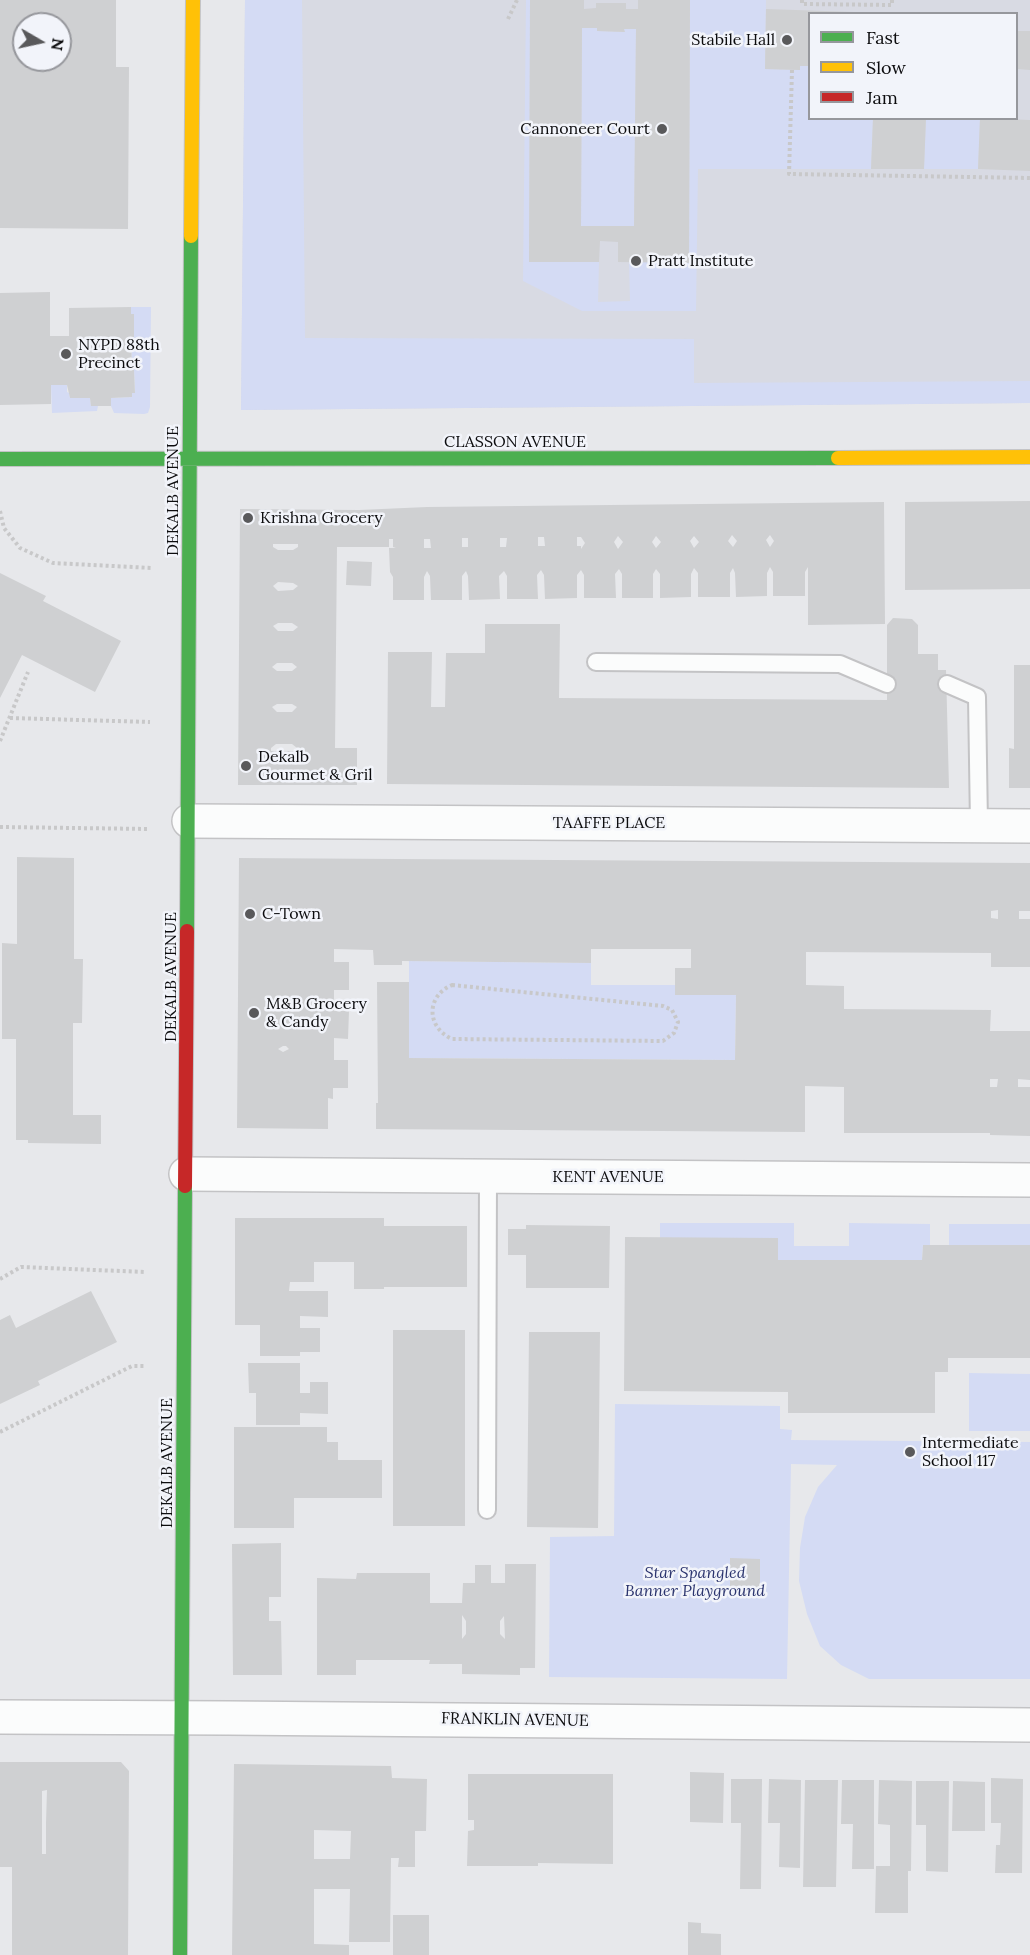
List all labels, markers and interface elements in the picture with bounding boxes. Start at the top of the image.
north arrow [12,12,72,72]
legend [808,12,1018,120]
text: Fast [866,26,900,49]
place label: Stabile Hall [691,30,775,50]
marker: Stabile Hall [780,33,794,47]
text: N [47,37,69,52]
text: Slow [866,56,906,79]
text: Jam [866,86,898,109]
place label: Cannoneer Court [520,119,650,139]
marker: Cannoneer Court [655,122,669,136]
place label: Pratt Institute [648,251,753,271]
marker: Pratt Institute [629,254,643,268]
place label: NYPD 88th Precinct [78,335,160,373]
marker: NYPD 88th Precinct [59,347,73,361]
street label: DEKALB AVENUE [163,426,183,556]
street label: CLASSON AVENUE [444,432,586,452]
place label: Krishna Grocery [260,508,383,528]
marker: Krishna Grocery [241,511,255,525]
place label: Dekalb Gourmet & Gril [258,747,373,785]
marker: Dekalb Gourmet & Gril [239,759,253,773]
street label: TAAFFE PLACE [553,813,665,833]
place label: C-Town [262,904,321,924]
marker: C-Town [243,907,257,921]
street label: DEKALB AVENUE [161,912,181,1042]
place label: M&B Grocery & Candy [266,994,367,1032]
marker: M&B Grocery & Candy [247,1006,261,1020]
street label: KENT AVENUE [552,1167,664,1187]
street label: DEKALB AVENUE [157,1398,177,1528]
place label: Intermediate School 117 [922,1433,1019,1471]
marker: Intermediate School 117 [903,1445,917,1459]
park label: Star Spangled Banner Playground [625,1563,765,1601]
street label: FRANKLIN AVENUE [441,1709,589,1731]

